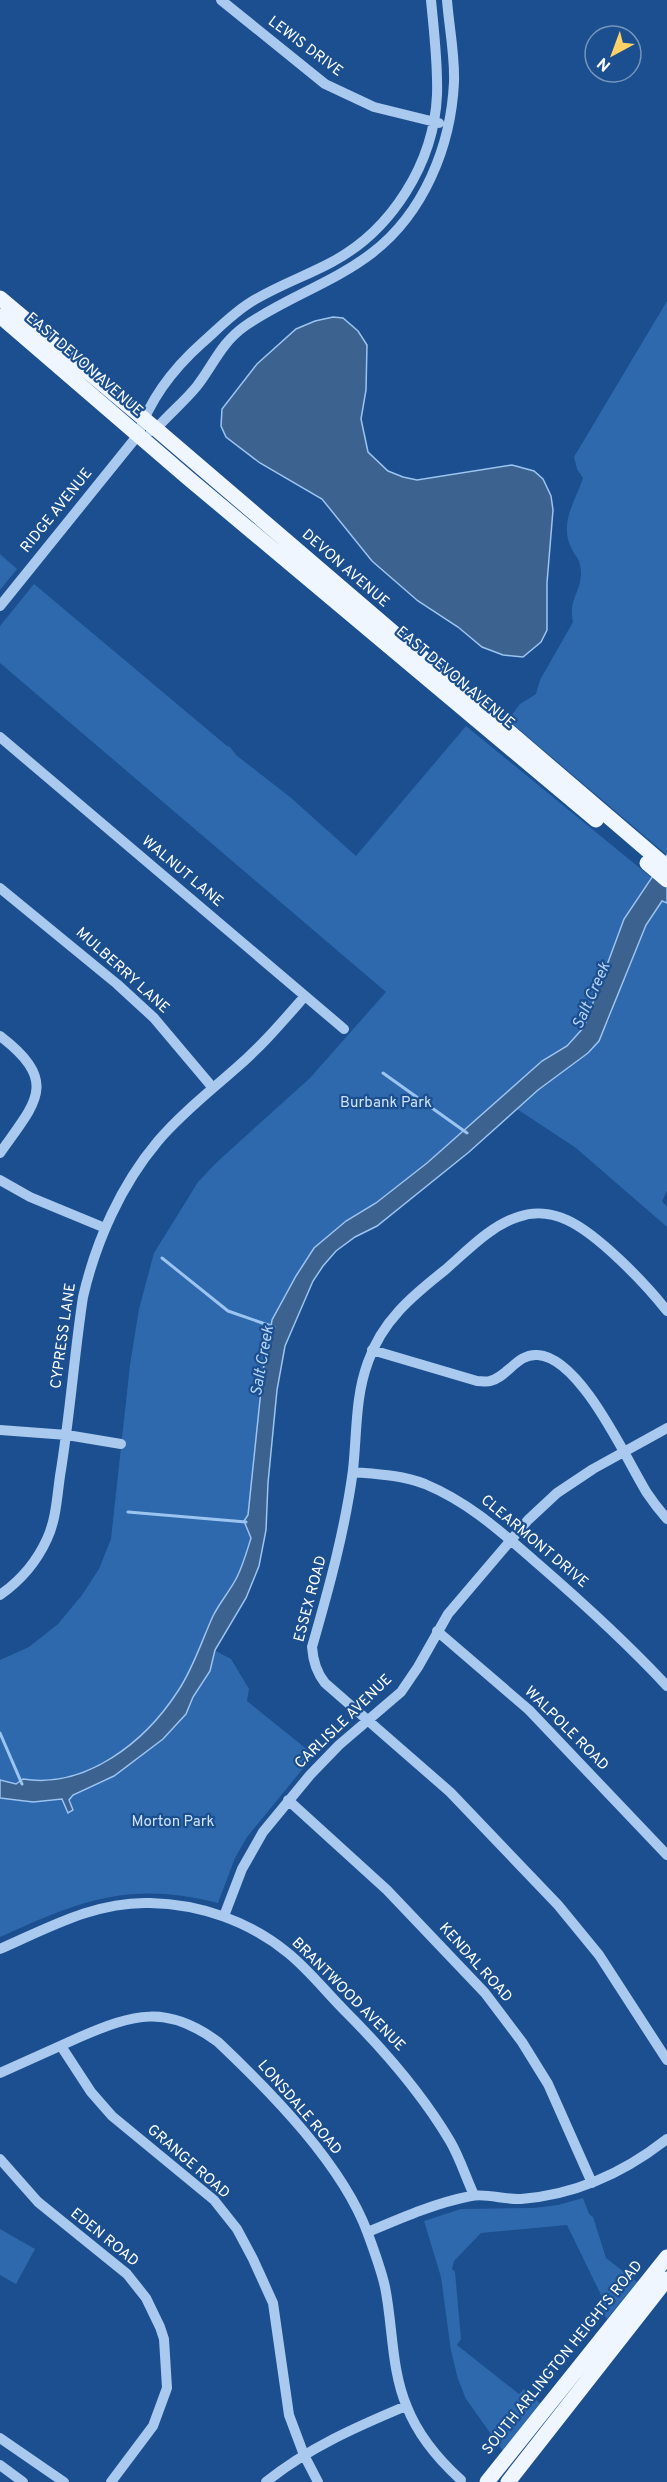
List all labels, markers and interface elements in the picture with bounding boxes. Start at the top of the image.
street label: LEWIS DRIVE [264,13,346,81]
north arrow [583,24,643,84]
text: N [594,52,615,75]
street label: EAST DEVON AVENUE [21,309,147,421]
street label: RIDGE AVENUE [17,465,97,557]
street label: DEVON AVENUE [297,526,393,612]
street label: EAST DEVON AVENUE [392,623,518,733]
street label: WALNUT LANE [137,832,227,912]
street label: MULBERRY LANE [71,924,173,1018]
water label: Salt Creek [568,959,616,1033]
park label: Burbank Park [340,1094,432,1113]
street label: CYPRESS LANE [47,1282,81,1390]
water label: Salt Creek [247,1323,279,1398]
street label: CLEARMONT DRIVE [476,1491,592,1593]
street label: ESSEX ROAD [290,1554,332,1644]
street label: CARLISLE AVENUE [291,1671,397,1773]
street label: WALPOLE ROAD [520,1683,612,1775]
park label: Morton Park [131,1813,215,1832]
street label: KENDAL ROAD [434,1919,516,2007]
street label: BRANTWOOD AVENUE [287,1934,409,2056]
street label: LONSDALE ROAD [253,2057,345,2159]
street label: GRANGE ROAD [143,2121,233,2203]
street label: EDEN ROAD [66,2205,142,2271]
street label: SOUTH ARLINGTON HEIGHTS ROAD [479,2257,647,2459]

